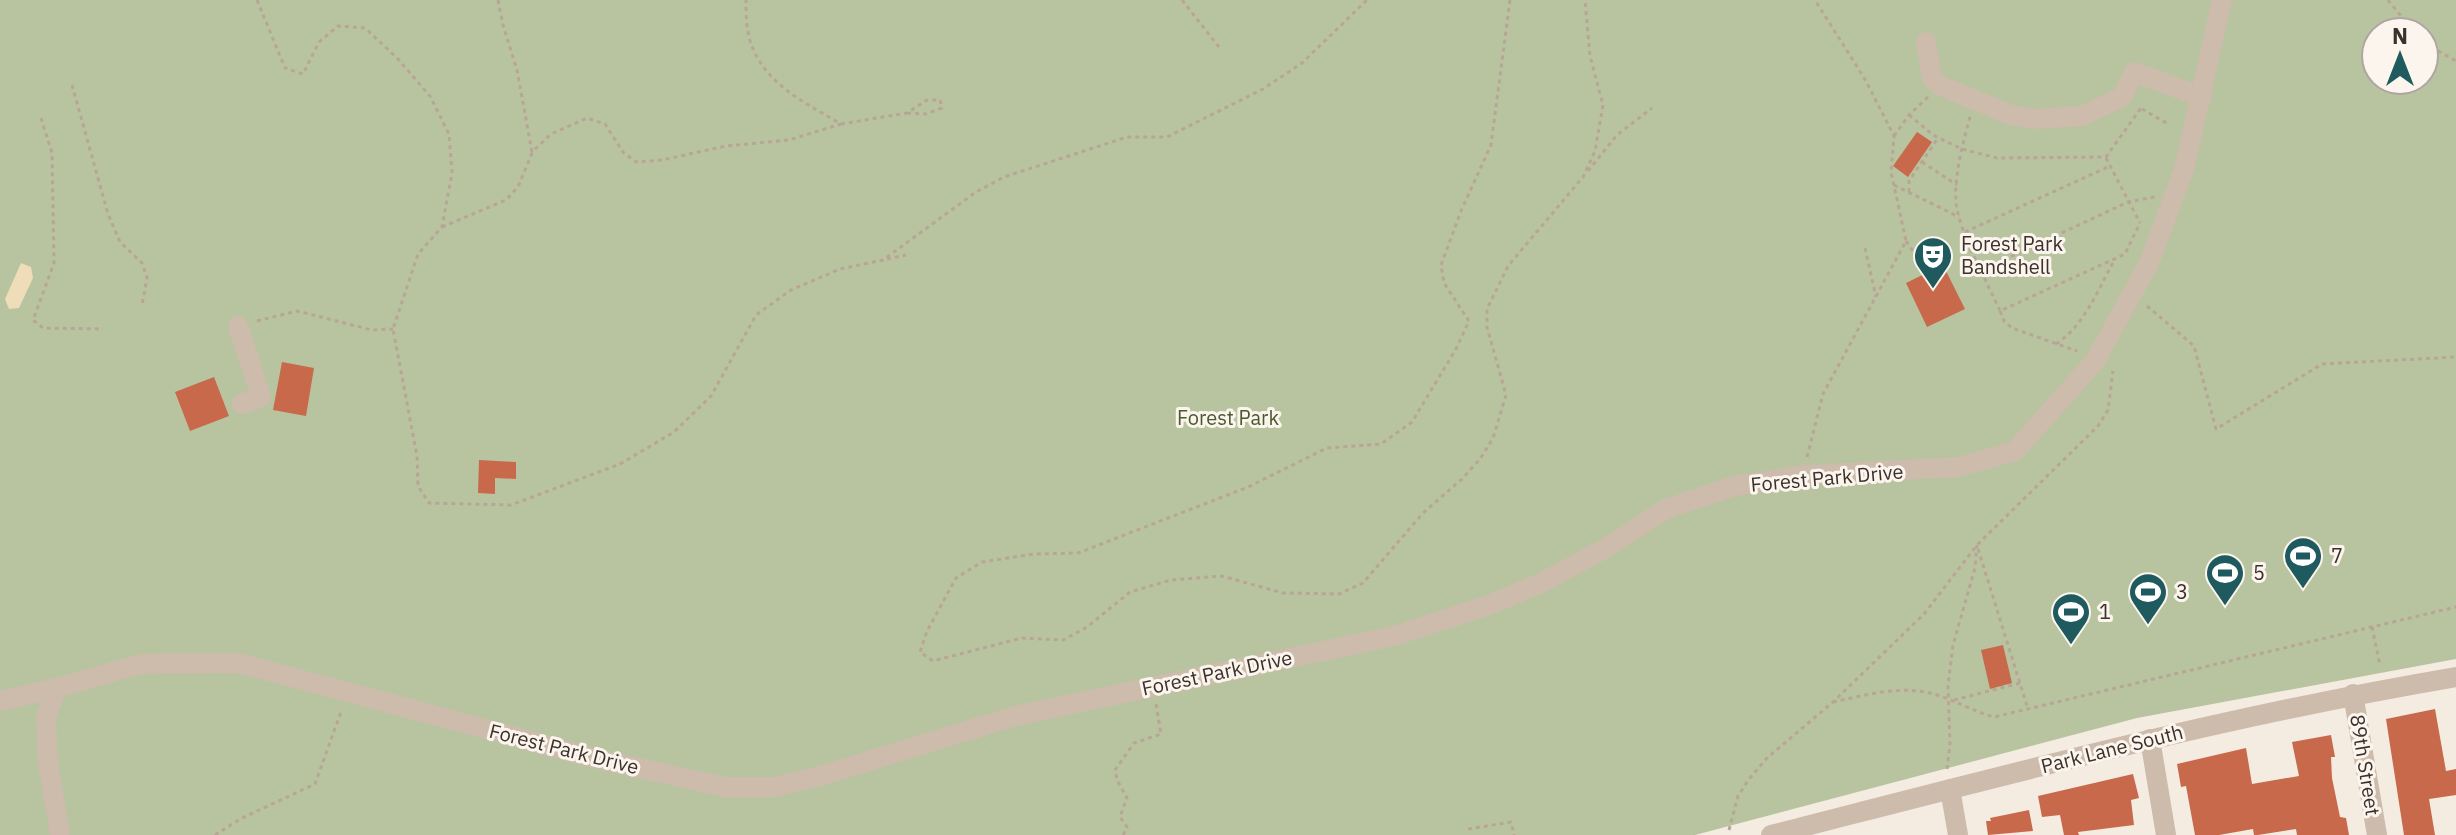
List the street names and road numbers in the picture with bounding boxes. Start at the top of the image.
street label: Forest Park Drive [1750,457,1904,498]
street label: Forest Park Drive [1139,643,1295,702]
street label: 89th Street [2344,712,2387,817]
street label: Forest Park Drive [487,717,642,780]
street label: Park Lane South [2038,718,2186,779]

